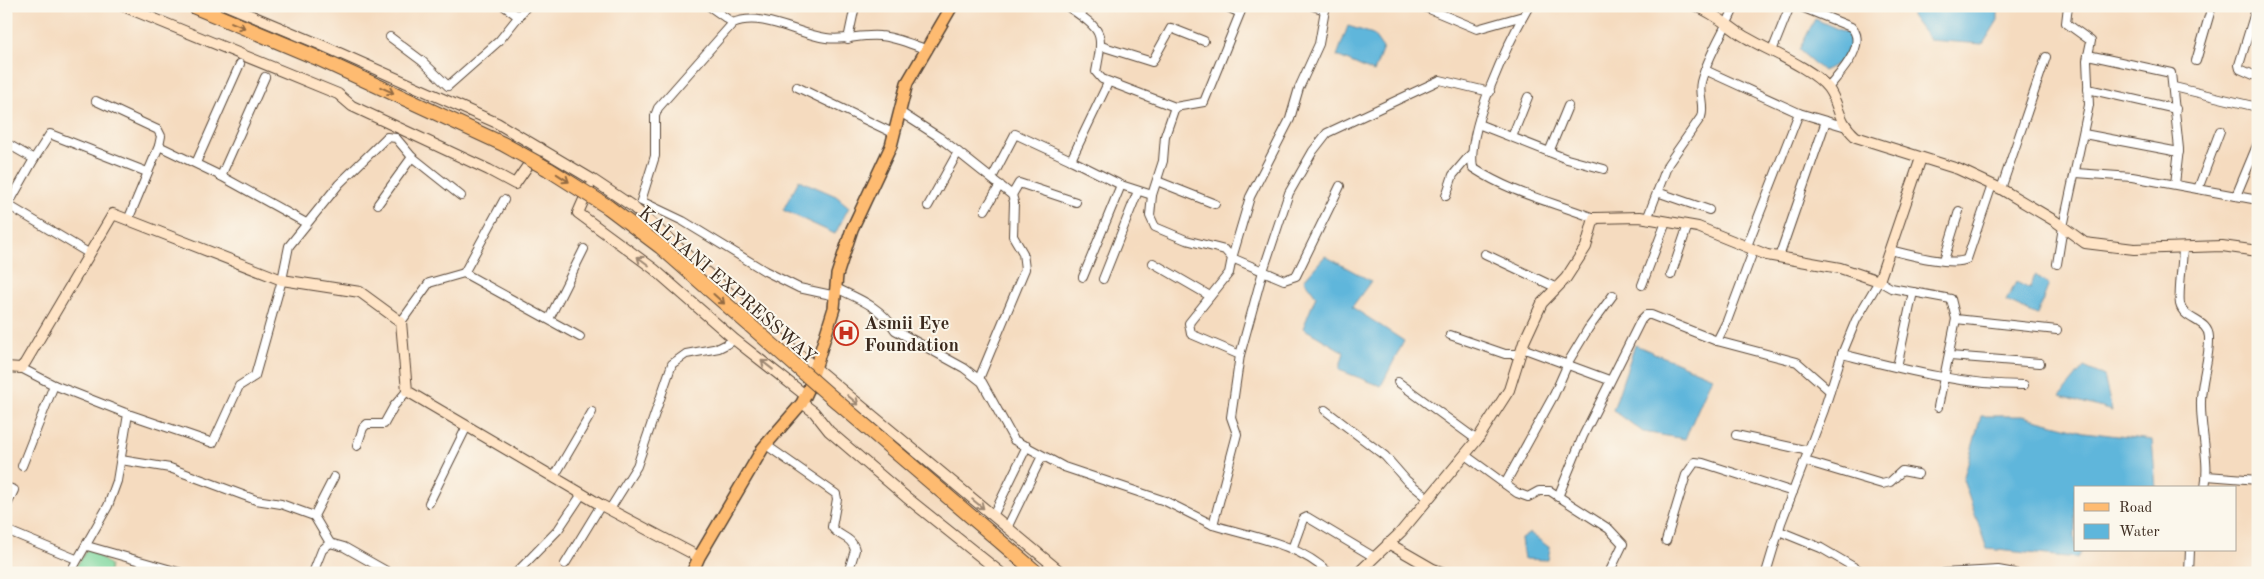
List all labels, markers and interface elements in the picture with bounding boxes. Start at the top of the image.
one-way arrow [230,21,245,30]
one-way arrow [379,86,394,96]
one-way arrow [556,174,570,184]
street label: KALYANI EXPRESSWAY [634,204,819,368]
one-way arrow [637,255,650,266]
one-way arrow [713,293,726,305]
place label: Asmii Eye Foundation [864,315,959,356]
hospital icon: Asmii Eye Foundation [833,320,859,346]
one-way arrow [761,360,774,371]
one-way arrow [847,394,860,406]
legend [2074,486,2236,552]
one-way arrow [972,498,985,509]
text: Road [2119,501,2153,516]
text: Water [2119,525,2160,540]

